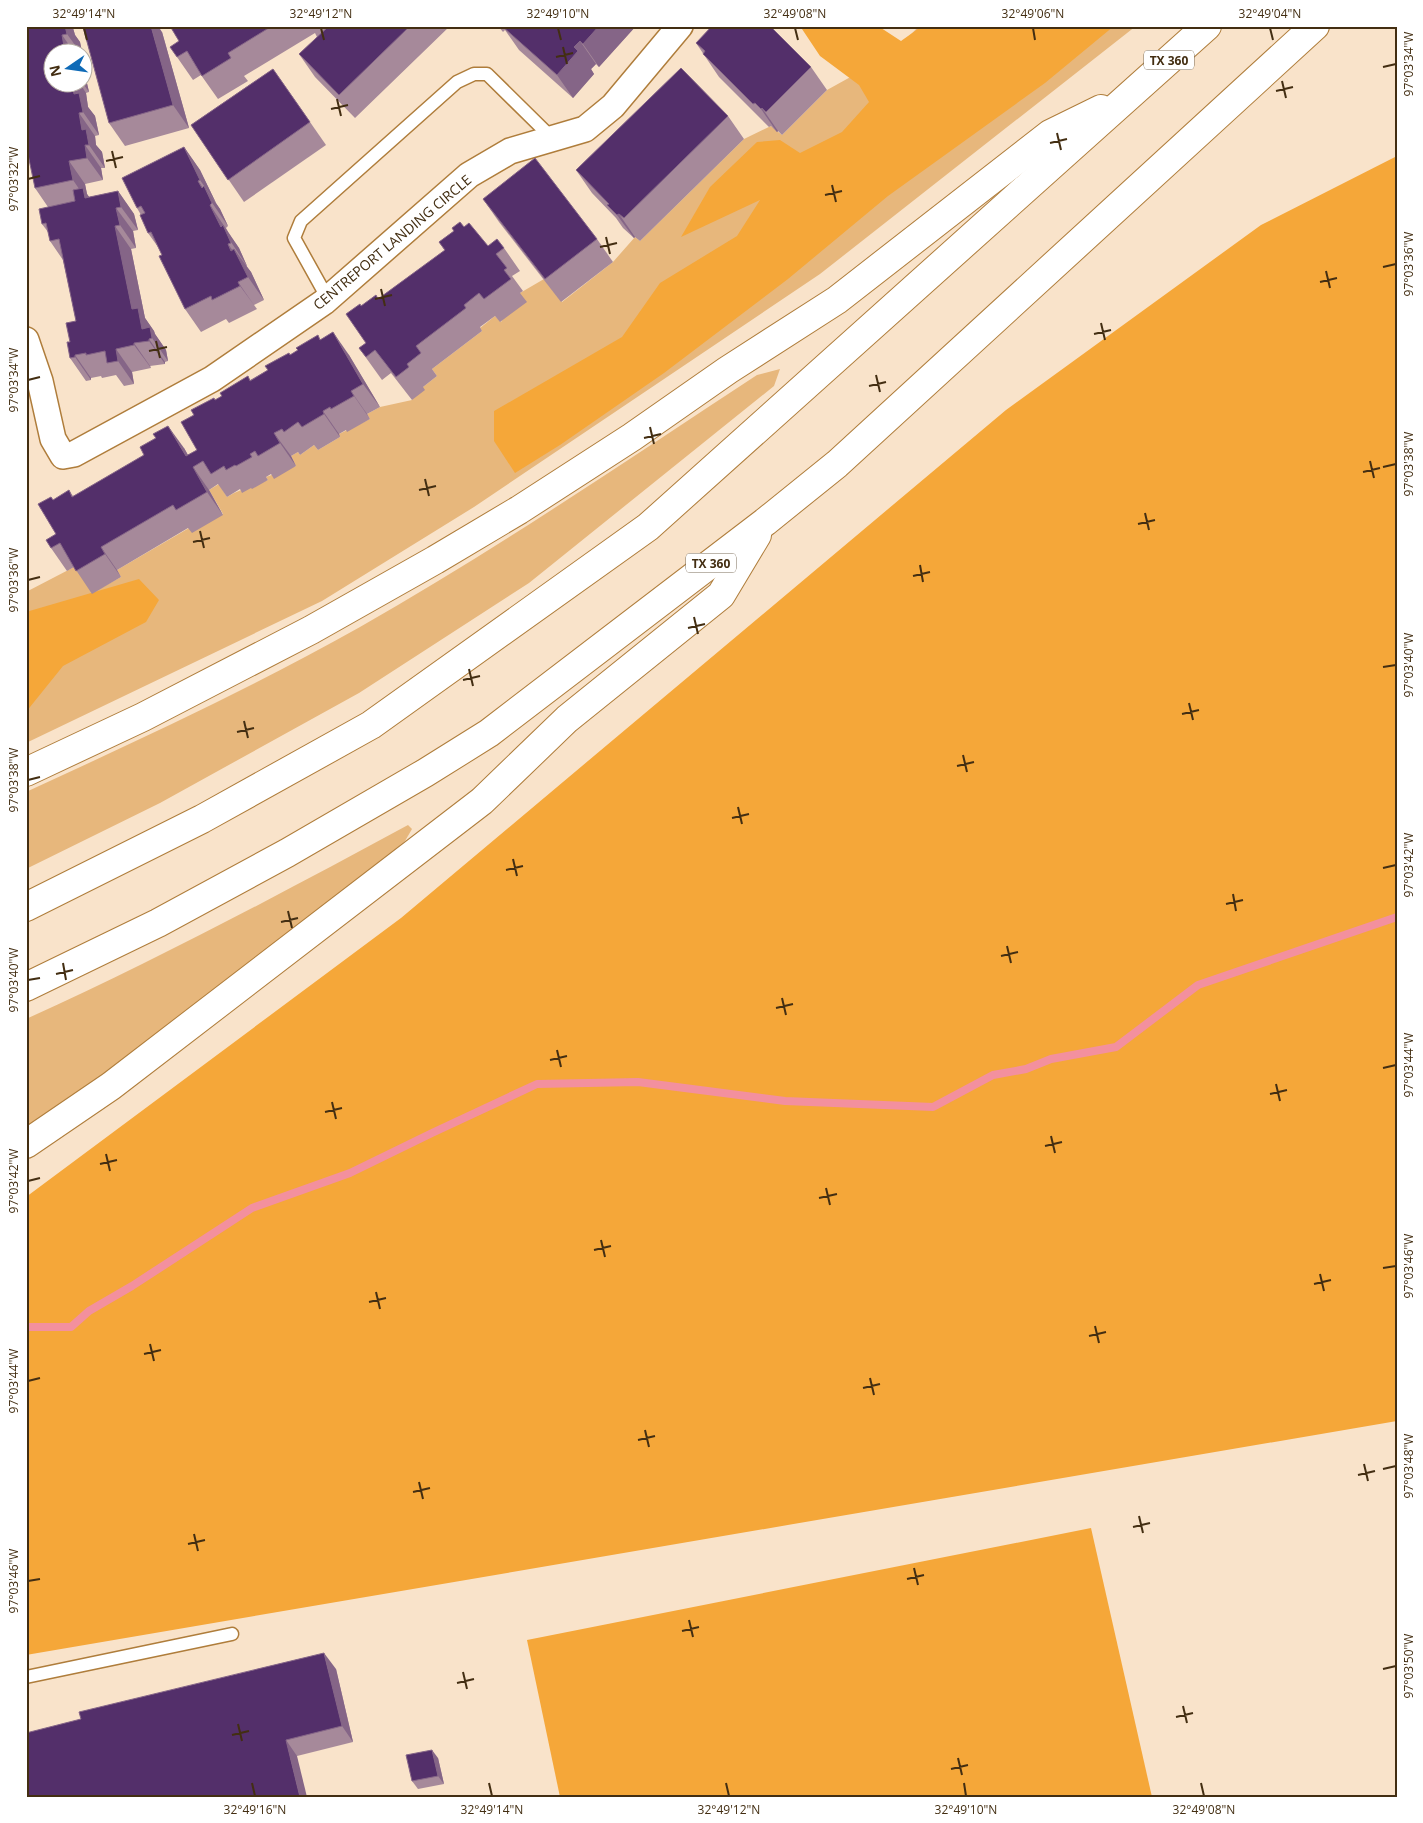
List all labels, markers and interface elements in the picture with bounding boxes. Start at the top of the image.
text: 32°49'14"N [53,5,115,22]
text: 32°49'12"N [290,5,352,22]
text: 32°49'10"N [527,5,589,22]
text: 32°49'08"N [764,5,826,22]
text: 32°49'06"N [1002,5,1064,22]
text: 32°49'04"N [1239,5,1301,22]
text: 97°03'34"W [1400,32,1417,96]
north arrow [42,42,92,92]
road number: TX 360 [1144,50,1194,70]
text: N [44,63,65,79]
text: 97°03'32"W [5,147,22,211]
street label: CENTREPORT LANDING CIRCLE [309,170,475,314]
text: 97°03'36"W [1400,232,1417,296]
text: 97°03'34"W [5,348,22,412]
text: 97°03'38"W [1400,432,1417,496]
text: 97°03'36"W [5,548,22,612]
road number: TX 360 [686,554,736,572]
text: 97°03'40"W [1400,633,1417,697]
text: 97°03'38"W [5,748,22,812]
text: 97°03'42"W [1400,833,1417,897]
text: 97°03'40"W [5,948,22,1012]
text: 97°03'44"W [1400,1033,1417,1097]
text: 97°03'42"W [5,1149,22,1213]
text: 97°03'46"W [1400,1234,1417,1298]
text: 97°03'44"W [5,1349,22,1413]
text: 97°03'48"W [1400,1434,1417,1498]
text: 97°03'46"W [5,1549,22,1613]
text: 97°03'50"W [1400,1634,1417,1698]
text: 32°49'16"N [224,1801,286,1818]
text: 32°49'14"N [461,1801,523,1818]
text: 32°49'12"N [698,1801,760,1818]
text: 32°49'10"N [935,1801,997,1818]
text: 32°49'08"N [1173,1801,1235,1818]

